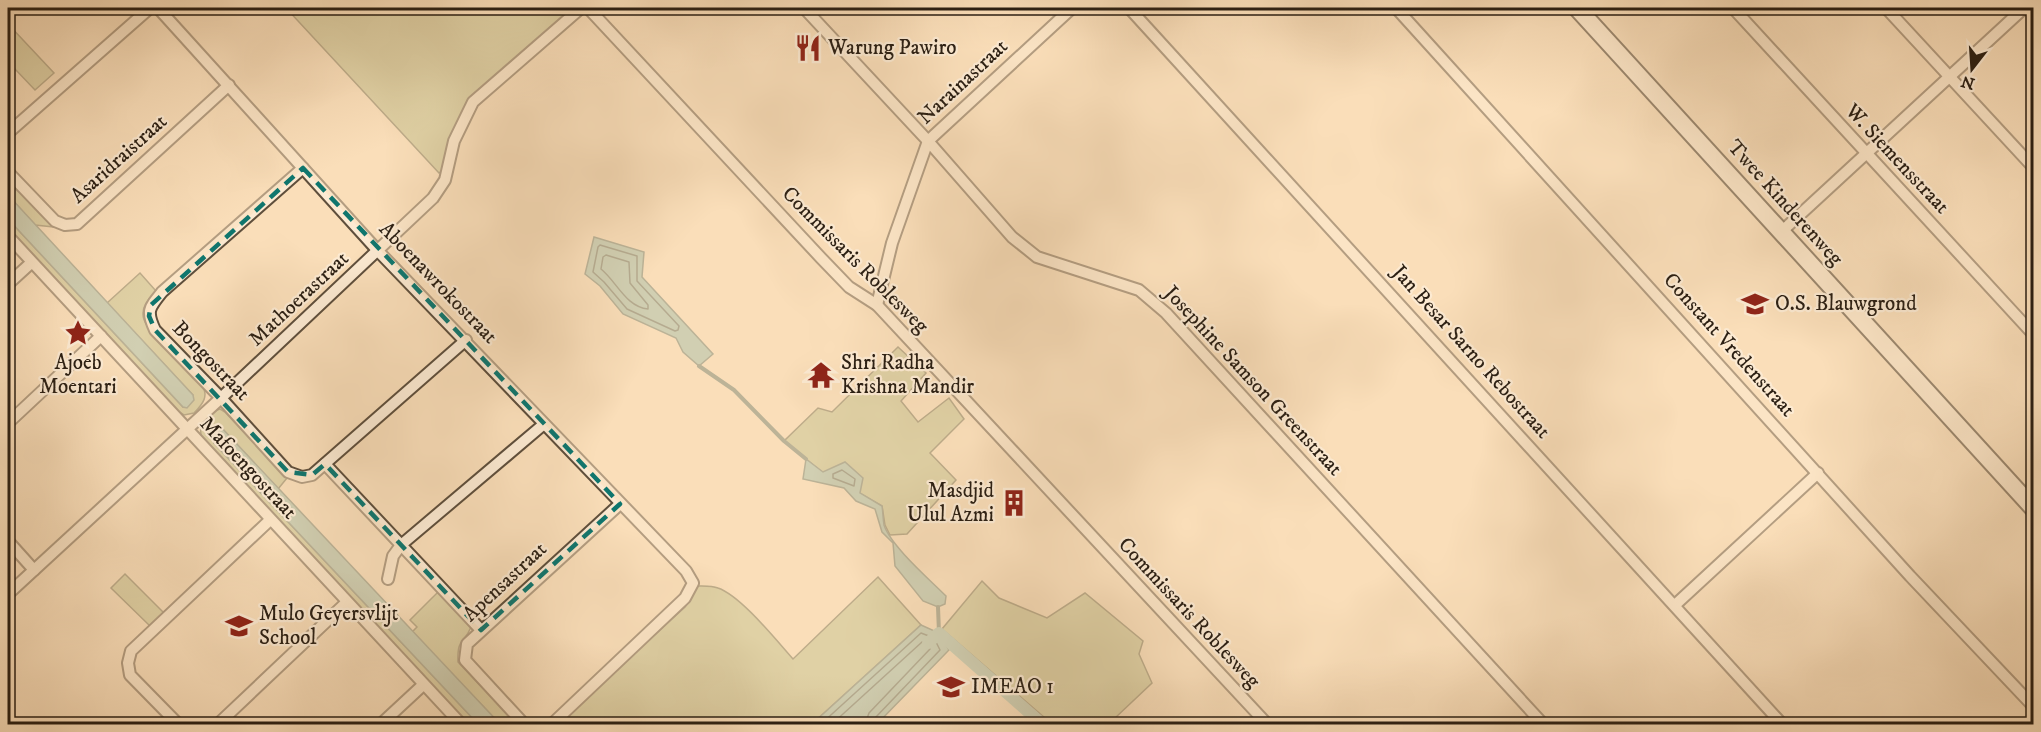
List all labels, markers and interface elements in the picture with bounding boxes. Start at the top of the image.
restaurant icon: Warung Pawiro [793,33,823,63]
street label: Narainastraat [913,33,1014,130]
place label: Warung Pawiro [827,35,956,61]
north arrow [1942,39,2002,99]
text: N [1959,71,1977,94]
street label: W. Siemensstraat [1839,98,1955,220]
street label: Asaridraistraat [65,109,173,209]
street label: Twee Kinderenweg [1722,135,1849,272]
street label: Commissaris Roblesweg [776,181,934,339]
street label: Aboenawrokostraat [373,216,503,350]
street label: Mathoerastraat [243,246,355,352]
street label: Jan Besar Sarno Rebostraat [1385,258,1556,444]
street label: Constant Vredenstraat [1658,268,1801,423]
street label: Josephine Samson Greenstraat [1157,279,1348,482]
school or university icon: O.S. Blauwgrond [1740,289,1770,319]
place label: O.S. Blauwgrond [1775,291,1917,317]
street label: Bongostraat [167,316,256,407]
place icon: Ajoeb Moentari [63,318,93,348]
place label: Ajoeb Moentari [39,350,117,400]
place label: Shri Radha Krishna Mandir [841,350,974,400]
temple icon: Shri Radha Krishna Mandir [806,360,836,390]
street label: Mafoengostraat [194,411,302,525]
place label: Masdjid Ulul Azmi [907,478,995,528]
building icon: Masdjid Ulul Azmi [999,488,1029,518]
street label: Commissaris Roblesweg [1112,532,1266,694]
street label: Apensastraat [458,536,553,628]
place label: Mulo Geyersvlijt School [259,601,398,651]
school or university icon: Mulo Geyersvlijt School [224,611,254,641]
school or university icon: IMEAO 1 [936,672,966,702]
place label: IMEAO 1 [971,674,1054,700]

